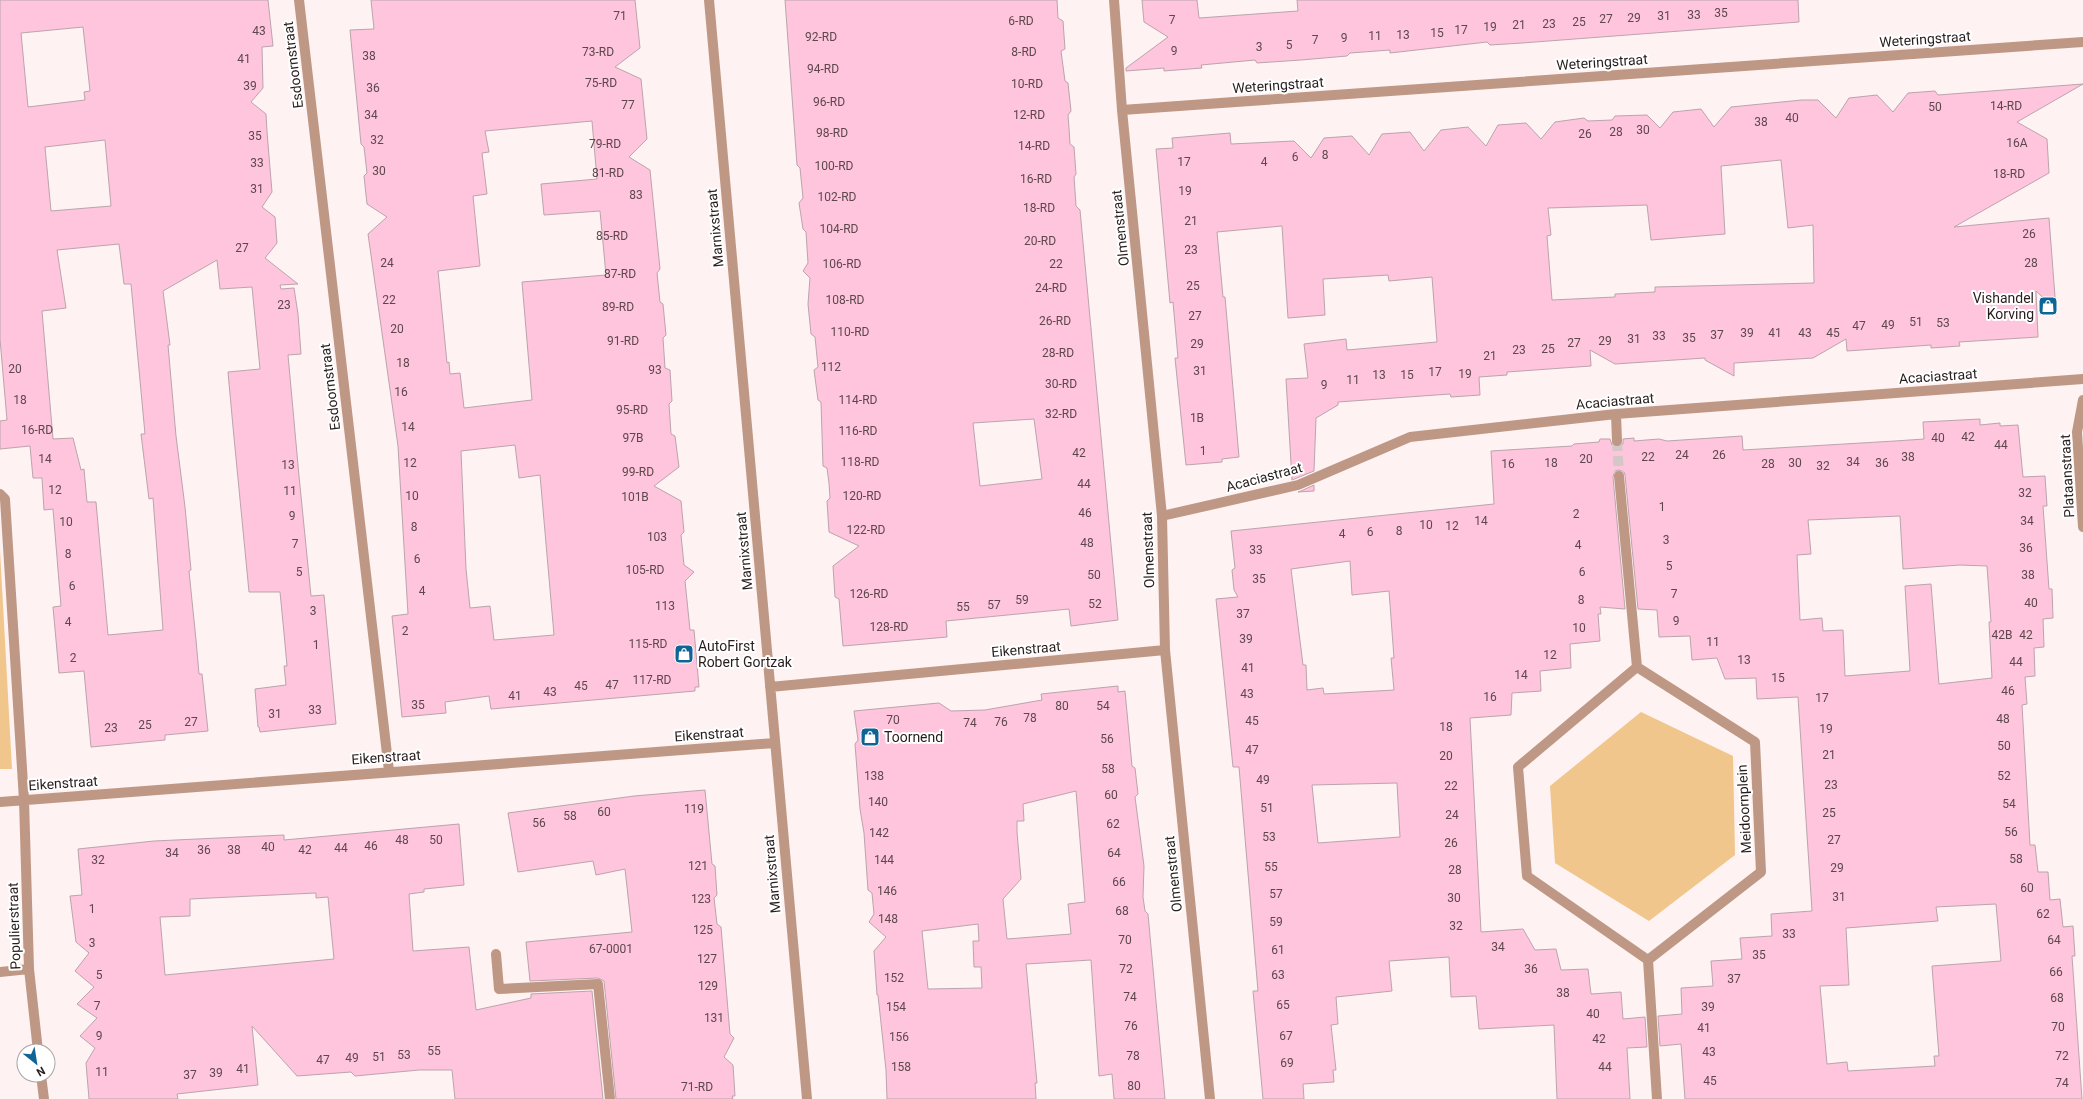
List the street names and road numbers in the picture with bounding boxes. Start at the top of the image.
street label: Esdoornstraat [280,20,306,109]
street label: Weteringstraat [1879,28,1972,50]
street label: Weteringstraat [1556,51,1649,73]
street label: Weteringstraat [1232,74,1325,96]
street label: Marnixstraat [704,188,726,268]
street label: Olmenstraat [1108,189,1132,267]
street label: Esdoornstraat [317,342,343,431]
street label: Acaciastraat [1898,365,1978,387]
street label: Acaciastraat [1575,390,1655,412]
street label: Plataanstraat [2057,433,2077,518]
street label: Acaciastraat [1224,459,1304,495]
street label: Marnixstraat [733,511,755,591]
street label: Olmenstraat [1139,511,1157,589]
street label: Eikenstraat [991,638,1062,660]
street label: Eikenstraat [674,724,745,744]
street label: Eikenstraat [351,747,422,767]
street label: Meidoornplein [1734,764,1754,854]
street label: Eikenstraat [28,773,99,793]
street label: Marnixstraat [761,834,783,914]
street label: Olmenstraat [1161,835,1185,913]
street label: Populierstraat [4,882,24,970]

